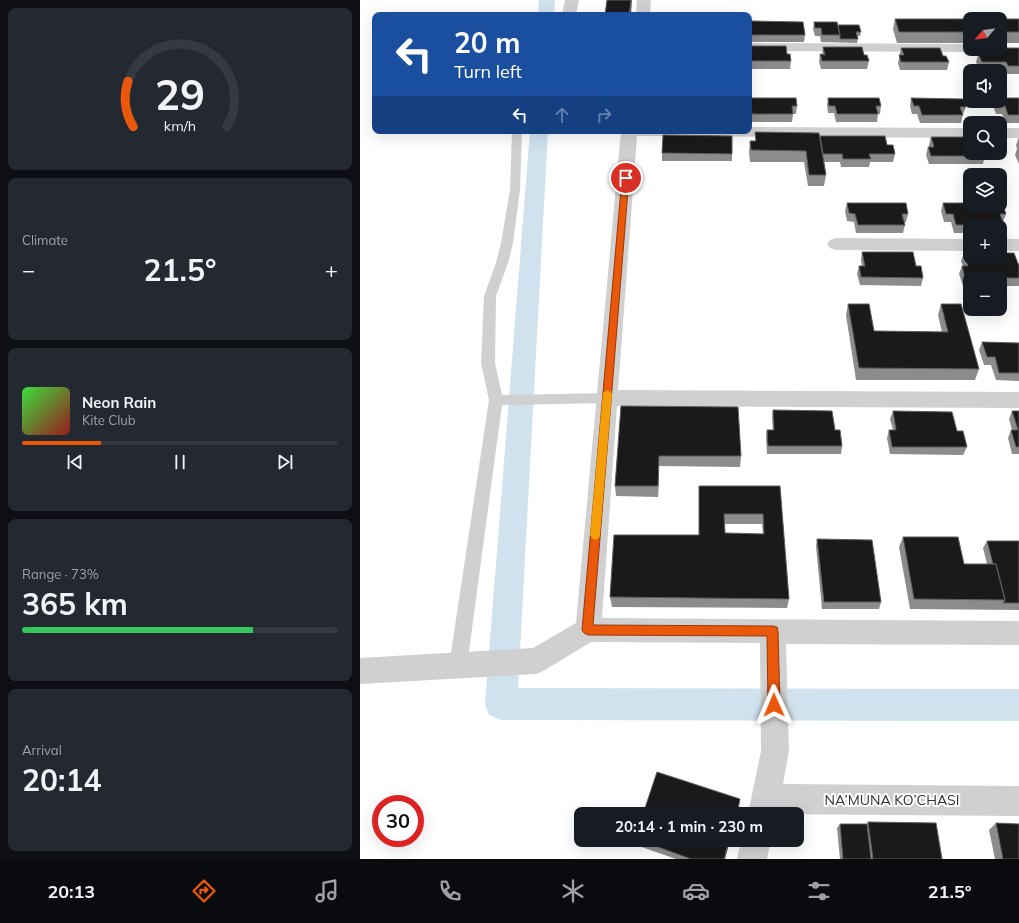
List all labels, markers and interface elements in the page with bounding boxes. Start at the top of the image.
north arrow [963,12,1007,56]
map controls [963,12,1007,316]
text: 20 m [454,25,520,60]
icon: left [388,28,440,80]
text: Turn left [454,60,522,83]
button: sound [963,64,1007,108]
text: 29 [155,68,205,120]
icon: left [509,104,531,126]
icon: ahead [551,104,573,126]
icon: right [593,104,615,126]
button: search [963,116,1007,160]
text: km/h [164,117,196,135]
pin [609,161,643,195]
icon: arrive [615,167,637,189]
button: layers [963,168,1007,212]
button: + [963,220,1007,264]
text: Climate [22,232,68,248]
text: 21.5° [144,251,216,289]
text: − [22,256,35,284]
text: + [325,256,338,284]
button: − [963,272,1007,316]
text: Neon Rain [82,393,156,412]
text: Kite Club [82,412,136,428]
icon: previous [64,451,86,473]
icon: pause [169,451,191,473]
icon: next [274,451,296,473]
text: Range · 73% [22,566,99,582]
text: 365 km [22,585,128,623]
position arrow [753,684,795,726]
text: Arrival [22,742,62,758]
text: 20:14 [22,761,101,799]
street label: NA’MUNA KO’CHASI [825,791,959,809]
speed limit sign: 30 [372,795,424,847]
text: 20:14 · 1 min · 230 m [615,817,763,836]
icon: directions [190,877,218,905]
icon: music [313,877,341,905]
icon: phone [436,877,464,905]
icon: climate [559,877,587,905]
icon: car [682,877,710,905]
icon: filters [805,877,833,905]
text: 20:13 [47,880,95,903]
text: 21.5° [928,880,972,903]

